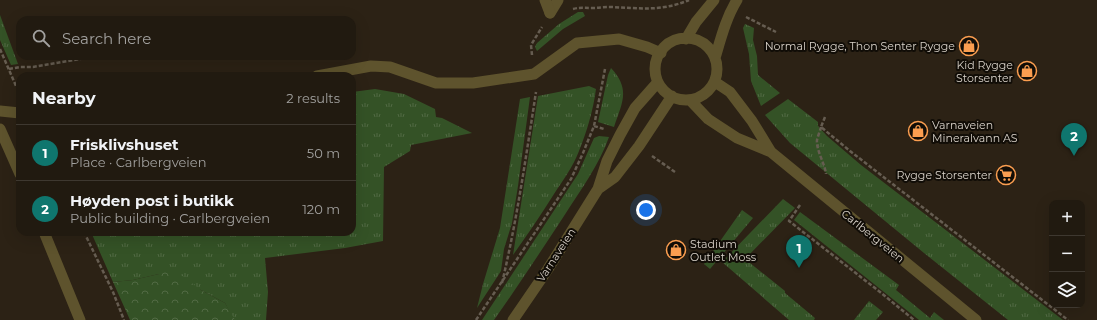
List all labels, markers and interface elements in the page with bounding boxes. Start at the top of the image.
search box [16,16,356,60]
icon: search [30,27,52,49]
text: Search here [62,29,151,48]
shop icon: Normal Rygge, Thon Senter Rygge [958,35,980,57]
place label: Normal Rygge, Thon Senter Rygge [765,39,955,53]
place label: Kid Rygge Storsenter [956,58,1013,85]
shop icon: Kid Rygge Storsenter [1016,60,1038,82]
text: Nearby [32,88,96,108]
text: 2 results [286,90,340,106]
place label: Varnaveien Mineralvann AS [932,118,1018,145]
shop icon: Varnaveien Mineralvann AS [907,120,929,142]
pin: 2 [1061,123,1087,156]
text: Frisklivshuset [70,135,179,154]
text: 1 [42,145,48,161]
text: 50 m [307,145,340,161]
text: Place · Carlbergveien [70,154,207,170]
supermarket icon: Rygge Storsenter [995,164,1017,186]
place label: Rygge Storsenter [897,168,992,182]
text: Høyden post i butikk [70,191,234,210]
your location [636,200,656,220]
map controls [1049,200,1085,308]
button: + [1049,200,1085,236]
text: 2 [41,201,49,217]
text: 120 m [302,201,340,217]
street label: Carlbergveien [839,206,907,266]
text: Public building · Carlbergveien [70,210,270,226]
street label: Varnaveien [533,226,579,284]
pin: 1 [786,235,812,268]
button: − [1049,236,1085,272]
place label: Stadium Outlet Moss [690,237,757,264]
shop icon: Stadium Outlet Moss [665,239,687,261]
button: layers [1049,272,1085,308]

